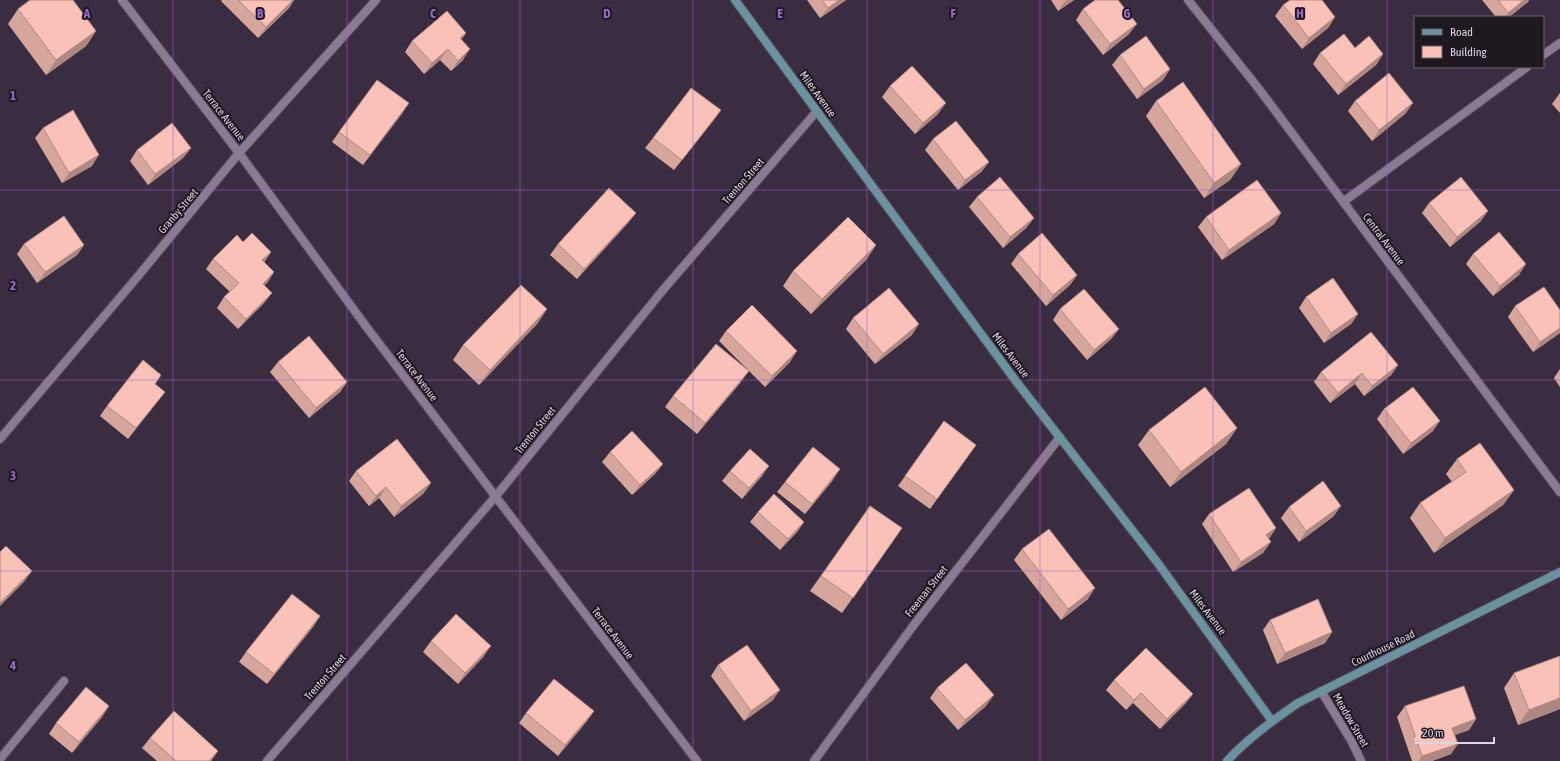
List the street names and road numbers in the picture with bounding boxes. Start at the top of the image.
street label: Miles Avenue [797,69,839,119]
street label: Terrace Avenue [200,87,248,143]
street label: Trenton Street [720,156,766,206]
street label: Granby Street [156,186,200,236]
street label: Central Avenue [1361,211,1407,267]
street label: Miles Avenue [990,330,1032,380]
street label: Terrace Avenue [394,347,440,403]
street label: Trenton Street [512,404,558,456]
street label: Freeman Street [902,563,950,619]
street label: Miles Avenue [1187,587,1229,637]
street label: Terrace Avenue [590,605,636,661]
street label: Courthouse Road [1349,627,1417,669]
street label: Trenton Street [302,652,348,702]
street label: Meadow Street [1331,691,1371,749]

